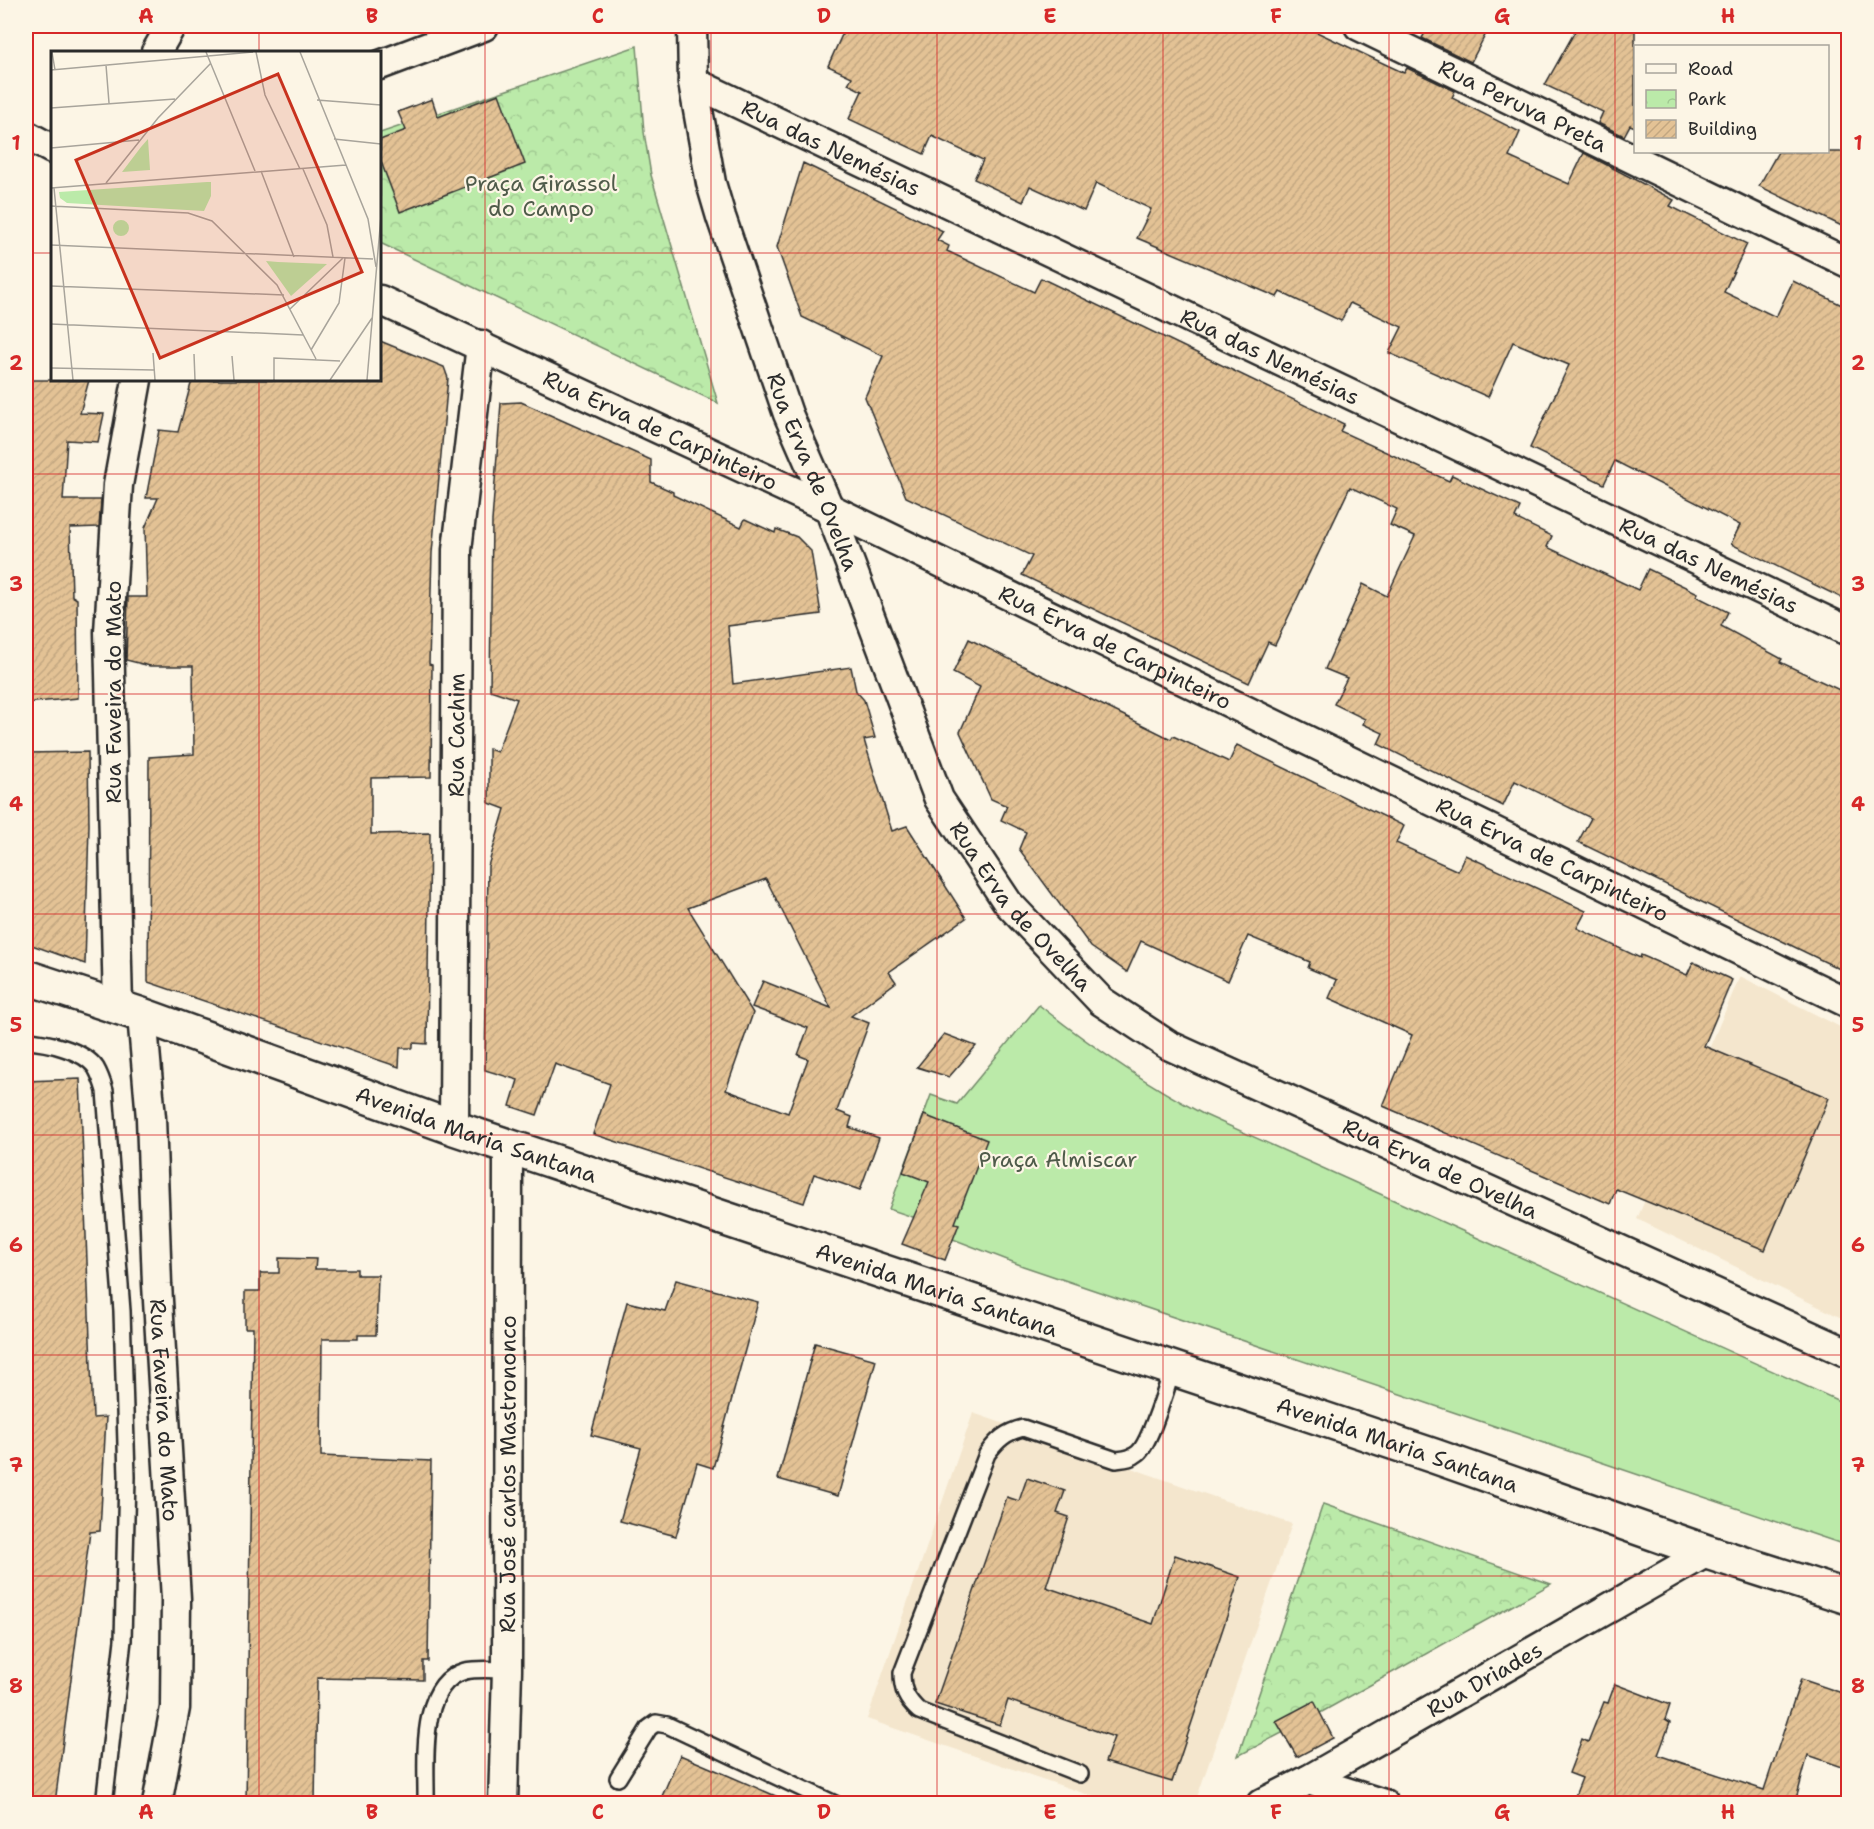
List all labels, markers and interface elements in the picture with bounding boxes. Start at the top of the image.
text: A [138,3,154,29]
text: B [366,3,378,29]
text: C [592,3,604,29]
text: D [817,3,831,29]
text: E [1043,3,1057,29]
text: F [1270,3,1282,29]
text: G [1494,3,1510,29]
text: H [1721,3,1735,29]
legend [1634,45,1829,153]
inset map [51,51,381,381]
street label: Rua Peruva Preta [1434,52,1612,159]
text: Road [1688,57,1733,81]
text: Park [1688,87,1727,111]
street label: Rua das Nemésias [737,93,925,203]
text: Building [1688,117,1757,141]
text: 1 [11,130,21,156]
text: 1 [1853,130,1863,156]
park label: Praça Girassol do Campo [465,169,618,223]
street label: Rua das Nemésias [1176,301,1364,411]
text: 2 [9,350,23,376]
text: 2 [1851,350,1865,376]
street label: Rua Erva de Carpinteiro [538,363,782,497]
street label: Rua Erva de Ovelha [760,369,866,575]
street label: Rua das Nemésias [1615,510,1803,620]
text: 3 [9,571,23,597]
text: 3 [1851,571,1865,597]
street label: Rua Erva de Carpinteiro [994,578,1236,716]
street label: Rua Faveira do Mato [99,580,128,804]
street label: Rua Cachim [441,673,471,797]
text: 4 [9,791,23,817]
street label: Rua Erva de Carpinteiro [1431,791,1674,928]
text: 4 [1851,791,1865,817]
street label: Rua Erva de Ovelha [943,816,1099,997]
text: 5 [10,1012,22,1038]
text: 5 [1852,1012,1864,1038]
street label: Avenida Maria Santana [352,1079,601,1189]
street label: Rua Erva de Ovelha [1338,1112,1543,1225]
park label: Praça Almiscar [979,1145,1137,1174]
text: 6 [9,1232,23,1258]
text: 6 [1851,1232,1865,1258]
street label: Avenida Maria Santana [812,1236,1062,1344]
street label: Rua Faveira do Mato [143,1298,186,1523]
street label: Rua José carlos Mastrononco [493,1315,522,1633]
street label: Avenida Maria Santana [1273,1390,1523,1499]
text: 7 [9,1452,23,1478]
text: 7 [1851,1452,1865,1478]
street label: Rua Driades [1421,1635,1547,1724]
text: 8 [9,1673,23,1699]
text: 8 [1851,1673,1865,1699]
text: A [138,1799,154,1825]
text: B [366,1799,378,1825]
text: C [592,1799,604,1825]
text: D [817,1799,831,1825]
text: E [1043,1799,1057,1825]
text: F [1270,1799,1282,1825]
text: G [1494,1799,1510,1825]
text: H [1721,1799,1735,1825]

